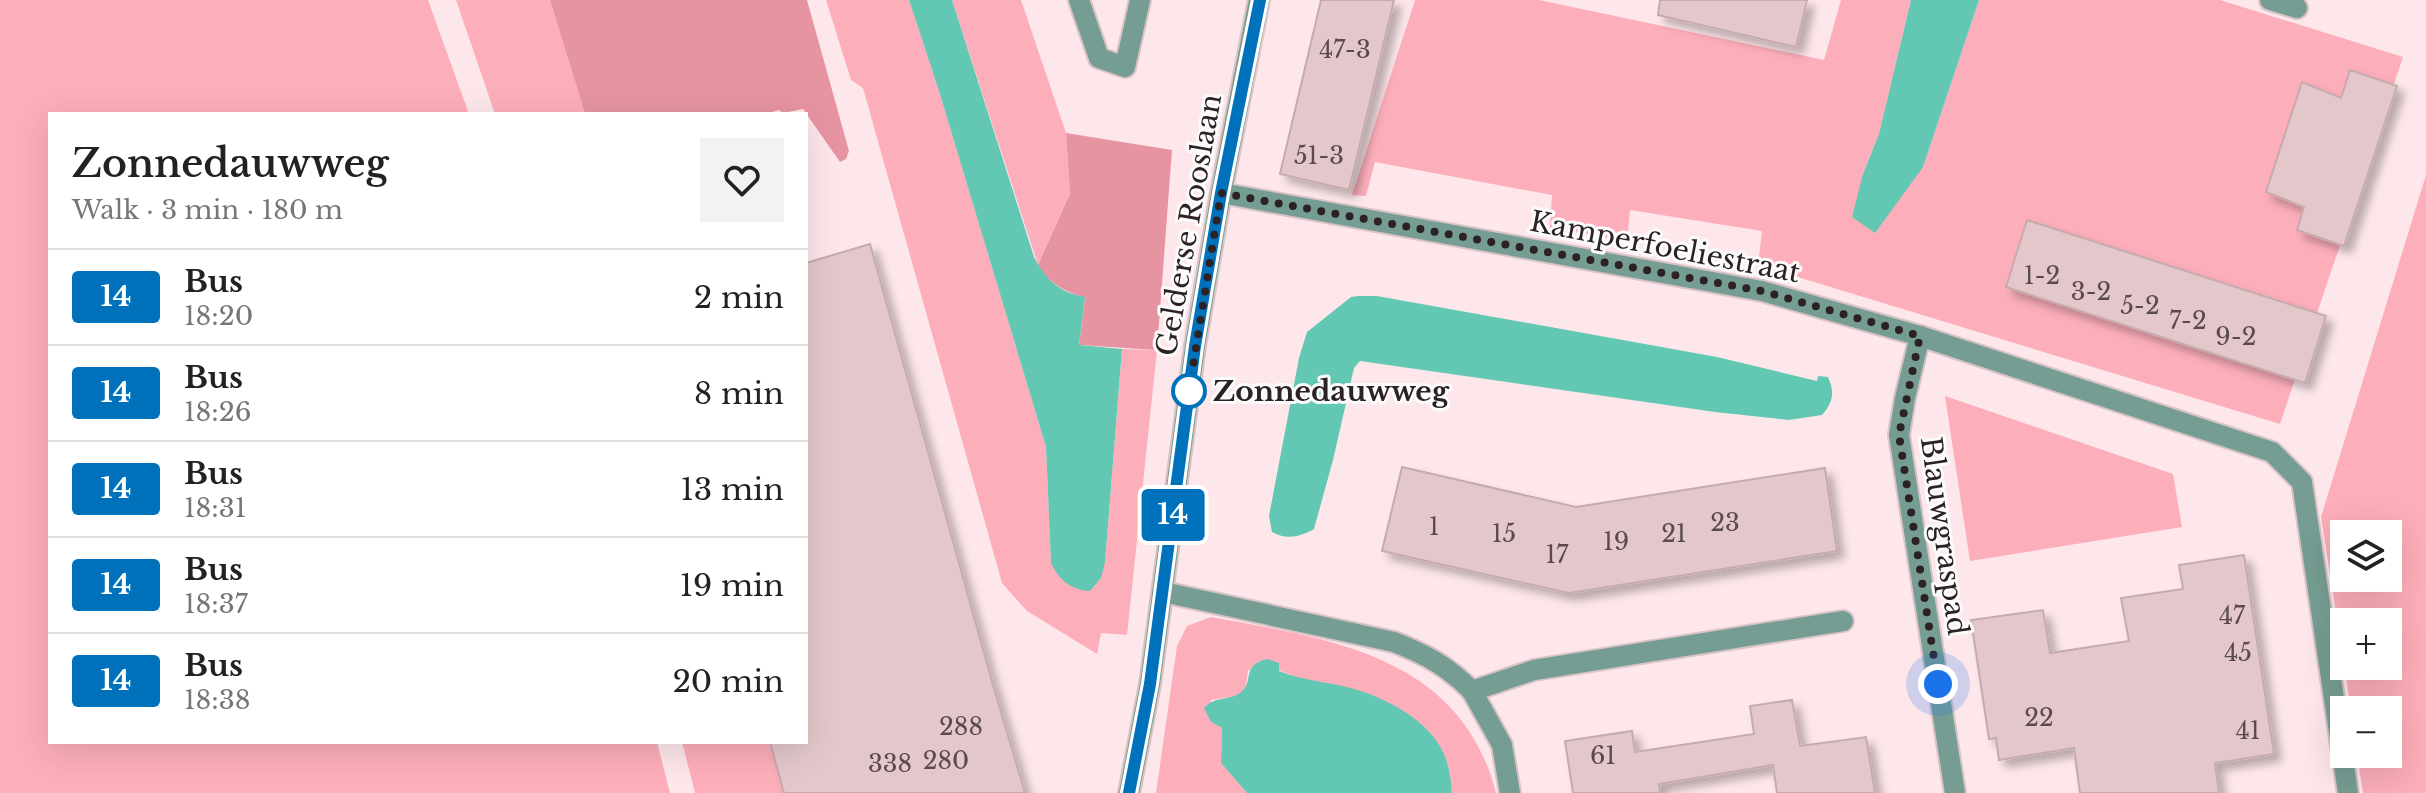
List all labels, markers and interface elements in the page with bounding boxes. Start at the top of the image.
house number: 47-3 [1319,35,1371,64]
street label: Gelderse Rooslaan [1149,91,1229,359]
button: heart [700,138,784,222]
text: Zonnedauwweg [72,140,389,187]
house number: 51-3 [1294,141,1344,170]
text: Walk · 3 min · 180 m [72,194,343,226]
street label: Kamperfoeliestraat [1527,204,1803,290]
house number: 1-2 [2024,261,2060,290]
text: Bus [184,263,243,300]
house number: 3-2 [2071,277,2111,306]
text: 14 [101,279,131,314]
text: 2 min [694,279,784,316]
house number: 5-2 [2120,291,2160,320]
text: 18:20 [184,300,253,332]
house number: 7-2 [2169,306,2207,335]
house number: 9-2 [2215,322,2257,351]
text: Bus [184,359,243,396]
marker: Zonnedauwweg [1172,374,1206,408]
place label: Zonnedauwweg [1213,374,1450,409]
text: 14 [101,375,131,410]
text: 8 min [694,375,784,412]
text: 18:26 [184,396,252,428]
street label: Blauwgraspad [1913,434,1975,638]
text: Bus [184,455,243,492]
text: 14 [101,471,131,506]
text: 13 min [680,471,784,508]
line badge: 14 [1137,489,1209,541]
text: 18:31 [184,492,246,524]
text: 14 [1158,497,1188,532]
house number: 23 [1710,508,1740,537]
house number: 1 [1429,512,1439,541]
house number: 15 [1492,519,1516,548]
house number: 21 [1661,519,1687,548]
map controls [2330,520,2402,768]
button: layers [2330,520,2402,592]
house number: 19 [1603,527,1629,556]
house number: 17 [1546,540,1569,569]
text: Bus [184,551,243,588]
text: 14 [101,567,131,602]
text: 19 min [680,567,784,604]
text: 18:37 [184,588,248,620]
house number: 47 [2219,601,2246,630]
button: + [2330,608,2402,680]
house number: 45 [2224,638,2252,667]
text: Bus [184,647,243,684]
text: 14 [101,663,131,698]
text: 20 min [672,663,784,700]
your location [1918,664,1958,704]
text: 18:38 [184,684,251,716]
button: − [2330,696,2402,768]
house number: 22 [2024,703,2054,732]
house number: 288 [939,712,983,741]
house number: 41 [2236,716,2260,745]
house number: 61 [1590,741,1616,770]
house number: 280 [923,746,969,775]
house number: 338 [868,749,912,778]

